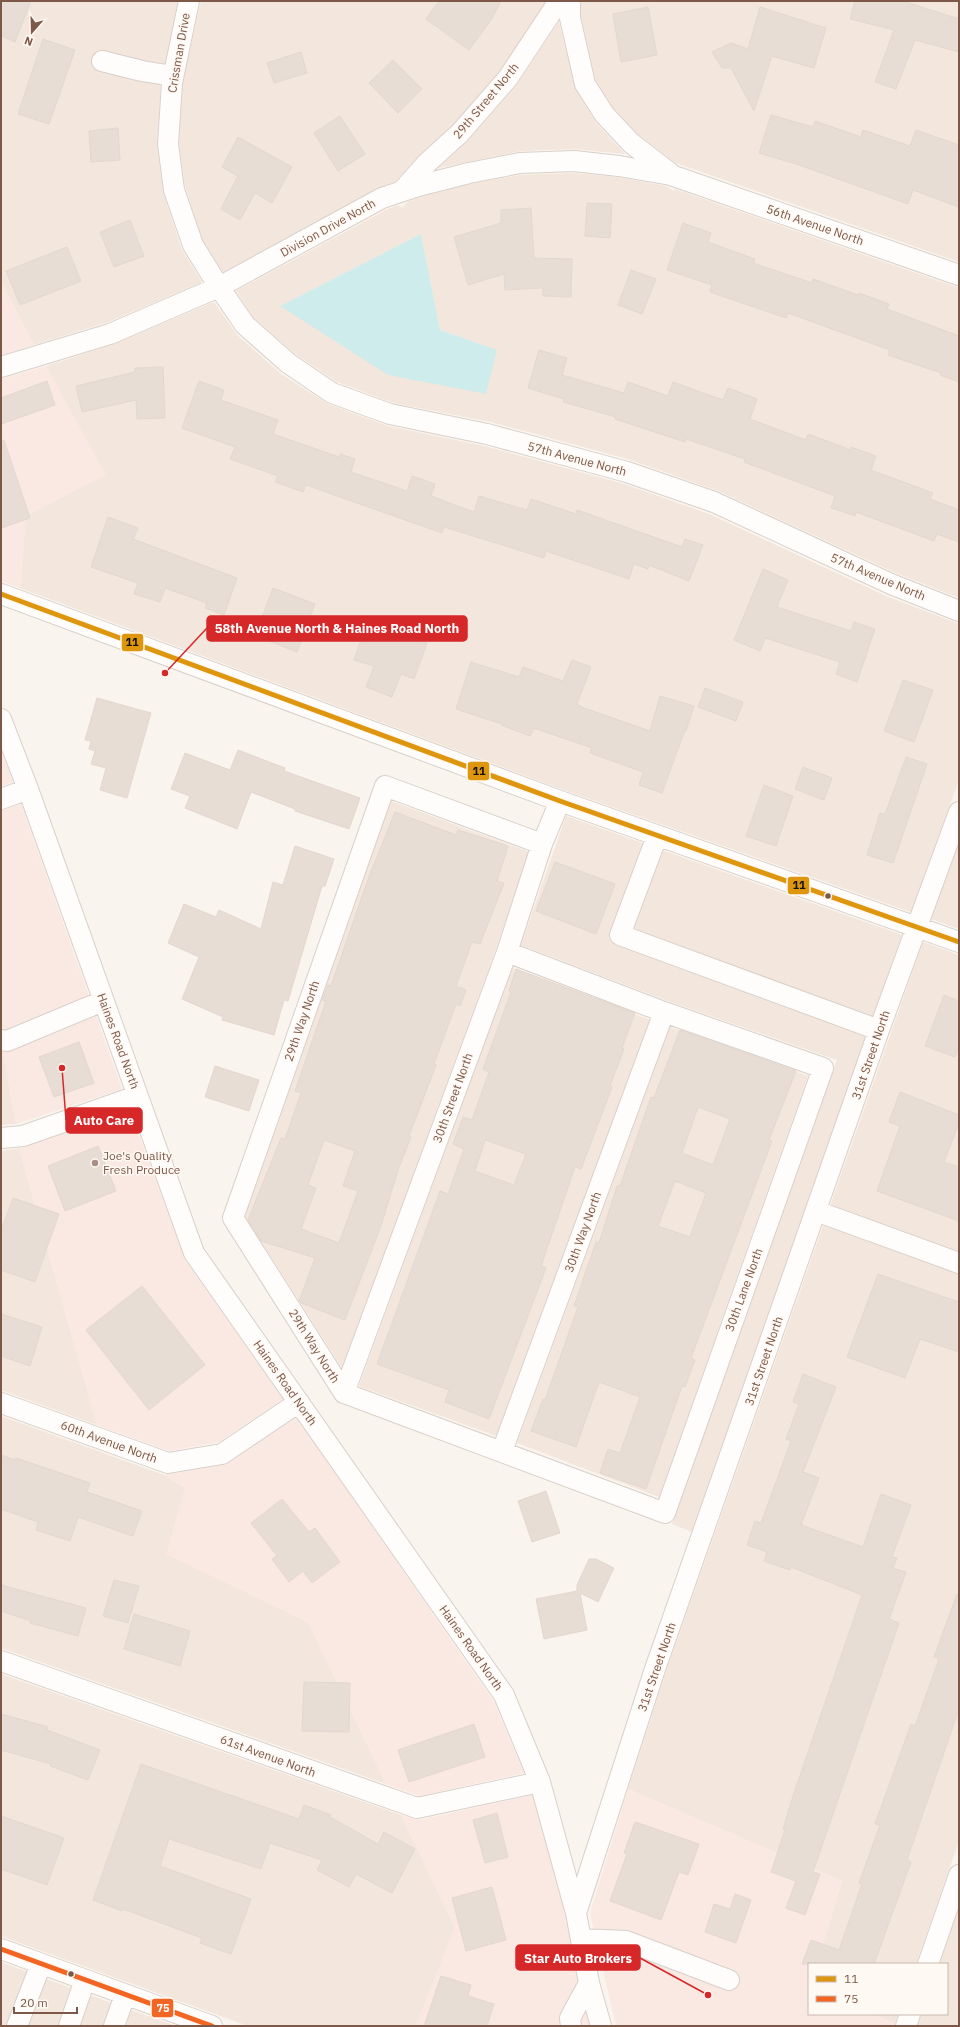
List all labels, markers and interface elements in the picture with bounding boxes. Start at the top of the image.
street label: Crissman Drive [164,11,193,94]
north arrow [12,12,52,52]
text: N [22,33,35,49]
street label: 29th Street North [449,60,522,142]
street label: Division Drive North [278,195,378,260]
street label: 56th Avenue North [765,201,866,248]
street label: 57th Avenue North [526,438,628,479]
street label: 57th Avenue North [828,550,928,603]
callout: 58th Avenue North & Haines Road North [207,616,467,641]
text: 58th Avenue North & Haines Road North [215,620,459,637]
line badge: 11 [121,633,144,652]
text: 11 [125,635,139,649]
line badge: 11 [467,761,490,781]
text: 11 [472,764,486,778]
line badge: 11 [787,876,810,895]
text: 11 [792,878,806,892]
unlabelled marker [823,891,833,901]
street label: 29th Way North [281,978,322,1063]
street label: Haines Road North [94,991,143,1091]
street label: 31st Street North [848,1008,893,1102]
street label: 30th Street North [429,1051,476,1145]
callout: Auto Care [66,1108,142,1133]
text: Auto Care [74,1112,134,1129]
place label: Joe's Quality Fresh Produce [103,1148,181,1177]
marker: Joe's Quality Fresh Produce [90,1158,100,1168]
street label: 30th Way North [561,1189,604,1274]
street label: 30th Lane North [722,1246,766,1334]
street label: 29th Way North [286,1306,343,1386]
street label: 31st Street North [741,1314,786,1408]
street label: Haines Road North [250,1337,321,1428]
street label: 60th Avenue North [59,1417,160,1466]
street label: Haines Road North [436,1602,507,1693]
street label: 31st Street North [634,1620,679,1714]
street label: 61st Avenue North [218,1731,318,1780]
callout: Star Auto Brokers [516,1945,640,1970]
text: Star Auto Brokers [524,1950,633,1967]
legend [808,1963,948,2015]
unlabelled marker [66,1969,76,1979]
text: 11 [844,1971,858,1986]
scale bar [14,1989,77,2015]
text: 75 [844,1991,858,2006]
text: 20 m [20,1995,48,2010]
line badge: 75 [151,1998,174,2018]
text: 75 [156,2001,170,2015]

